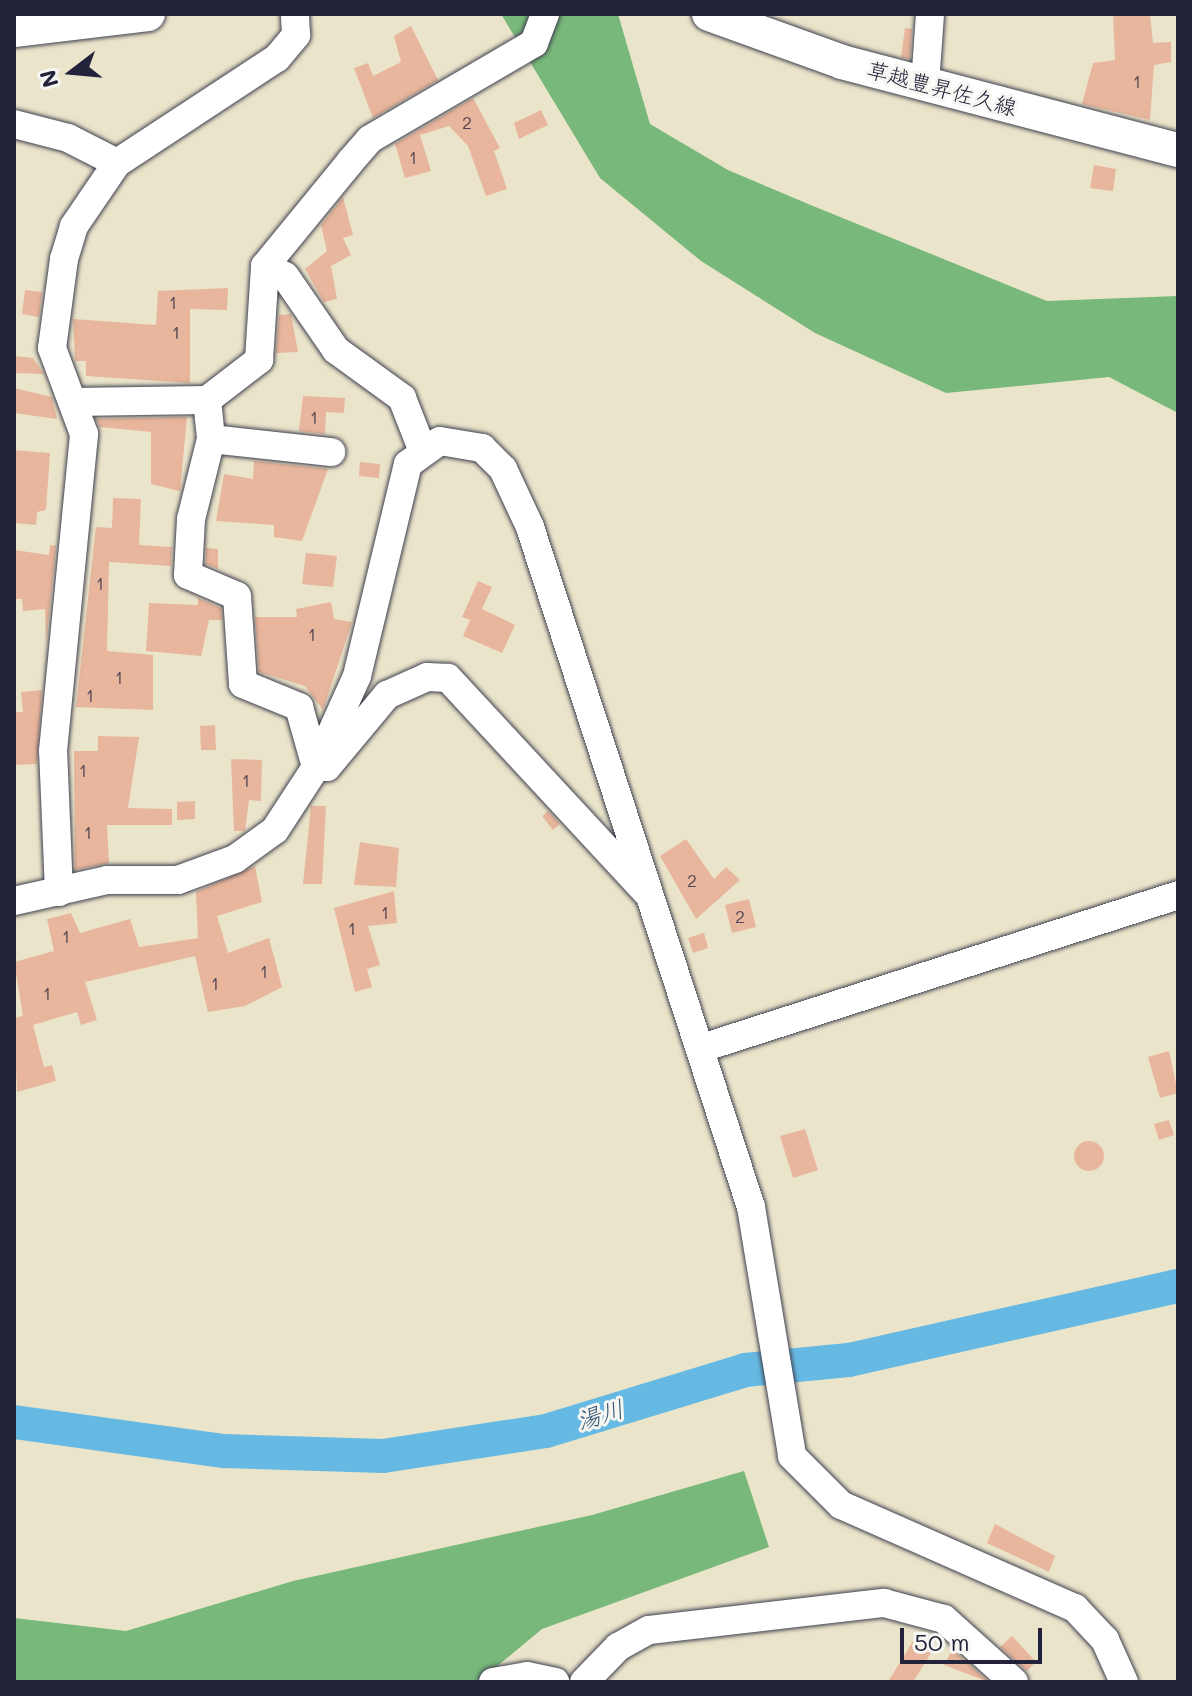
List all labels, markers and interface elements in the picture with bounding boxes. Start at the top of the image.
north arrow [32,32,112,112]
street label: 草越豊昇佐久線 [864,55,1020,121]
text: N [32,67,65,91]
house number: 1 [1133,70,1141,92]
house number: 2 [462,111,472,133]
house number: 1 [409,146,417,168]
house number: 1 [169,291,177,313]
house number: 1 [172,321,180,343]
house number: 1 [310,406,318,428]
house number: 1 [96,572,104,594]
house number: 1 [308,623,316,645]
house number: 1 [115,666,123,688]
house number: 1 [86,684,94,706]
house number: 1 [79,759,87,781]
house number: 1 [242,769,250,791]
house number: 1 [84,821,92,843]
house number: 2 [687,869,697,891]
house number: 1 [381,901,389,923]
house number: 2 [735,905,745,927]
house number: 1 [348,917,356,939]
house number: 1 [62,925,70,947]
house number: 1 [260,960,268,982]
house number: 1 [211,972,219,994]
house number: 1 [43,982,51,1004]
water label: 湯川 [573,1393,627,1435]
scale bar [904,1612,1046,1662]
text: 50 m [914,1626,970,1657]

